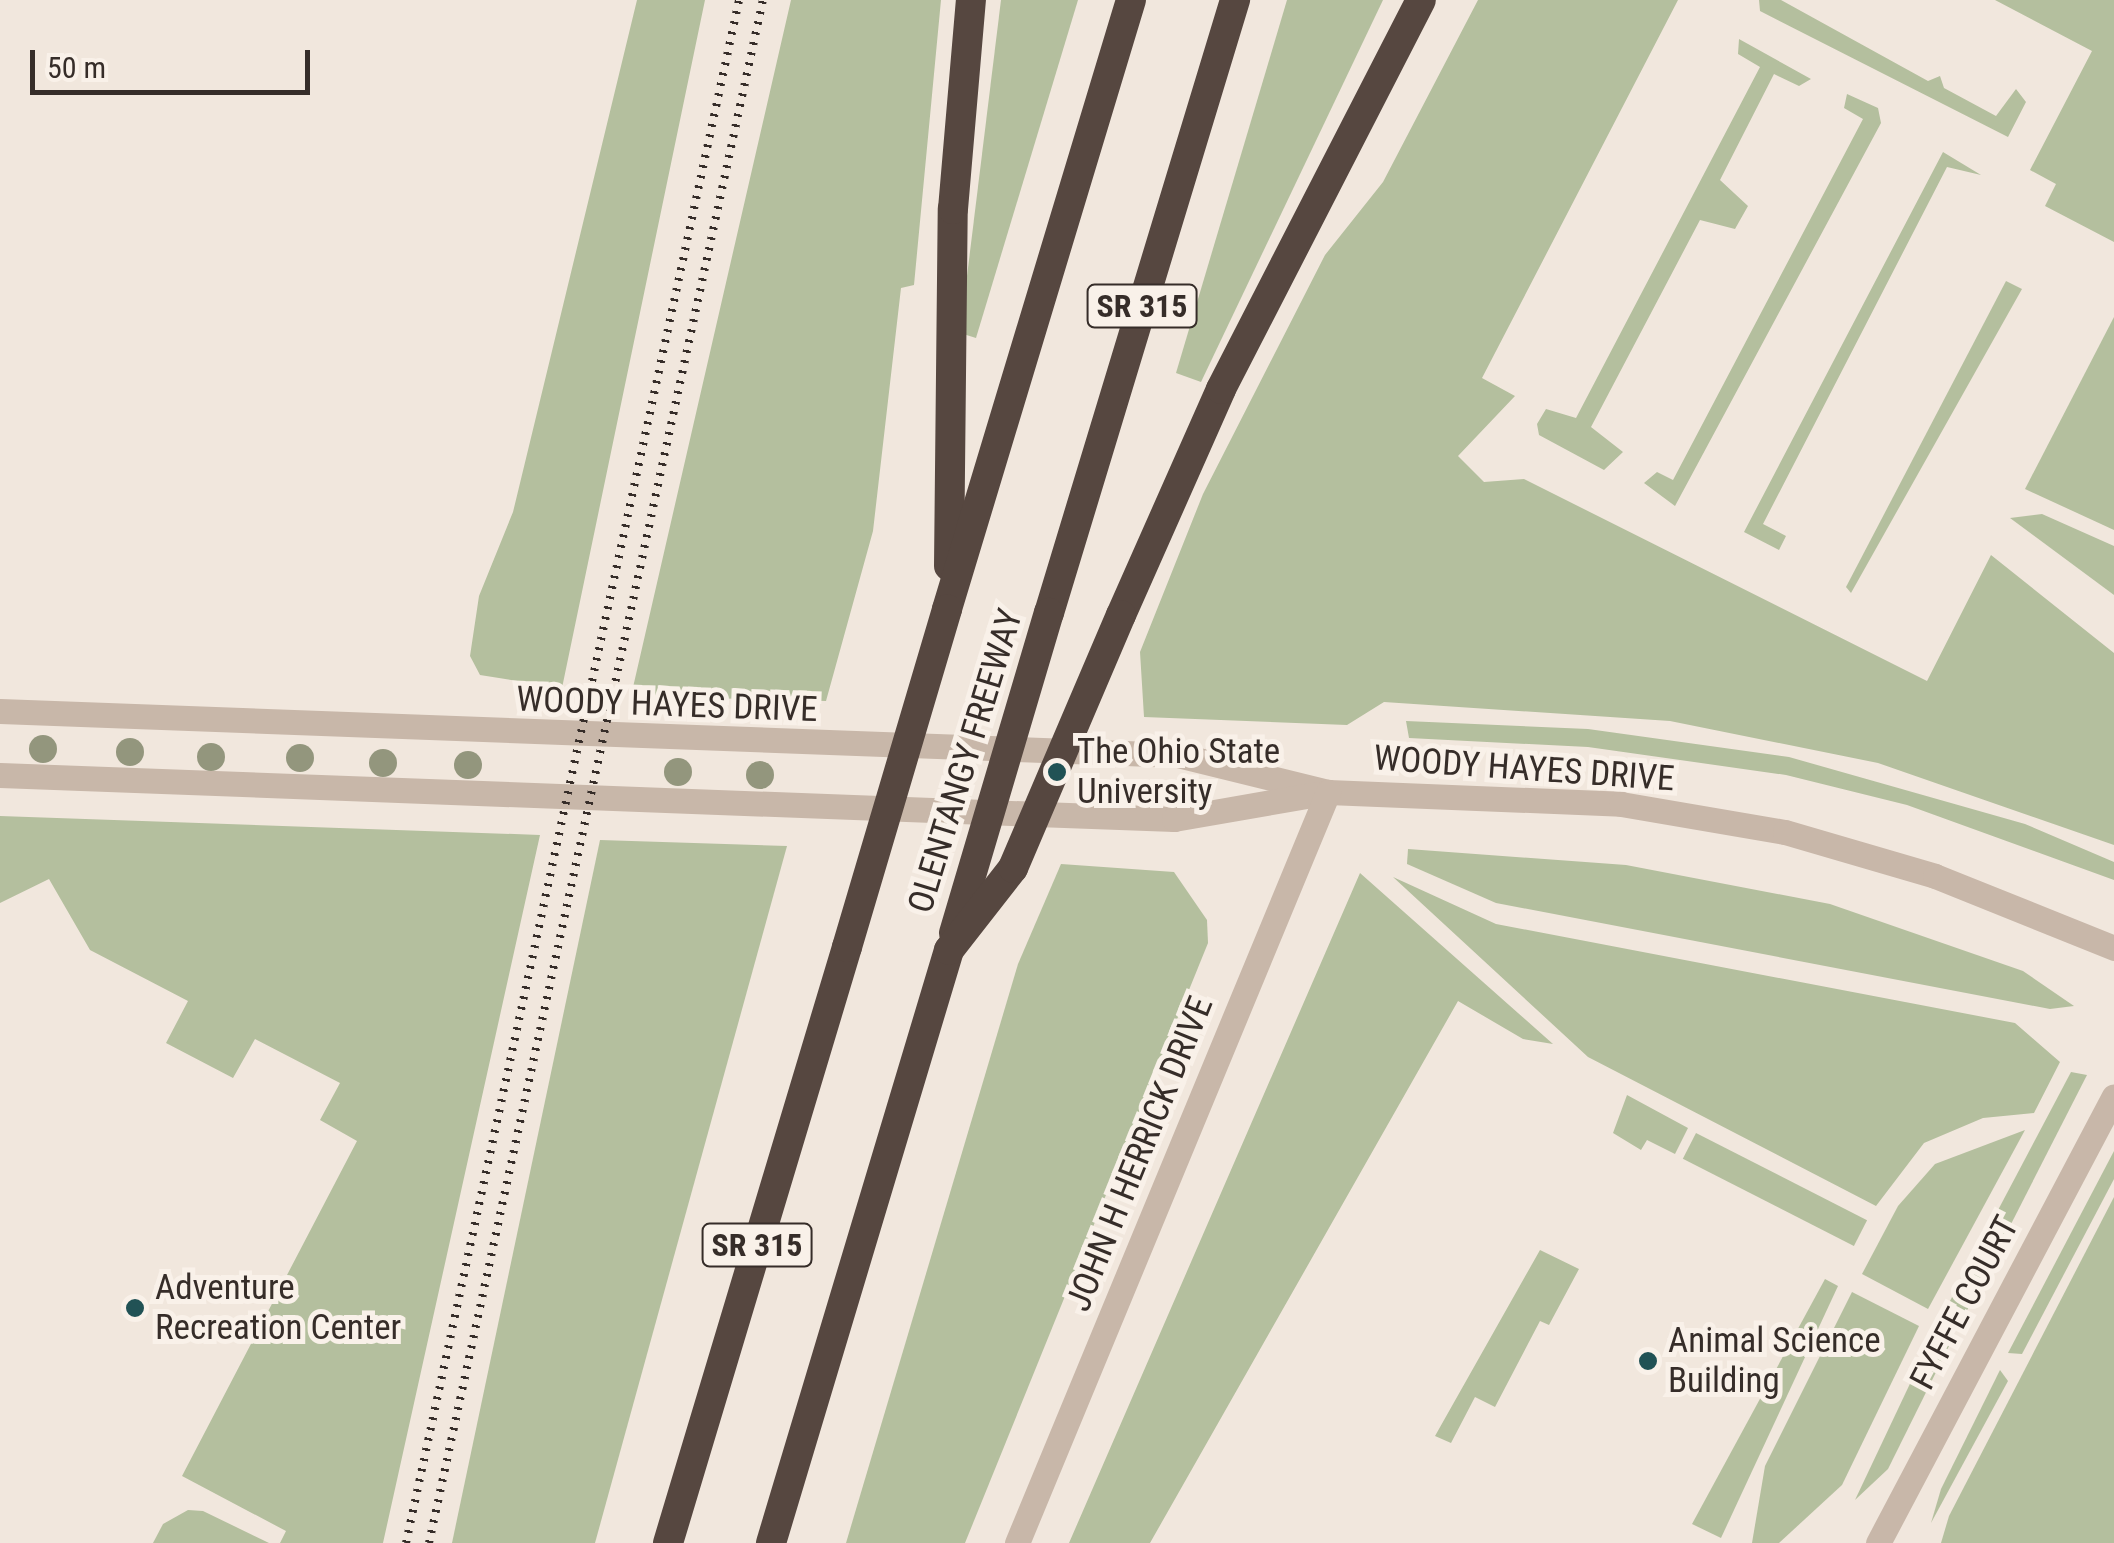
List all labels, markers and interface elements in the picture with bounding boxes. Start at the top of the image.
scale bar [35,30,315,92]
text: 50 m [47,50,106,85]
road number: SR 315 [1084,279,1200,333]
street label: OLENTANGY FREEWAY [900,604,1032,918]
street label: WOODY HAYES DRIVE [516,679,818,731]
place label: The Ohio State University [1077,731,1280,813]
street label: WOODY HAYES DRIVE [1372,738,1676,800]
marker: The Ohio State University [1046,761,1068,783]
street label: JOHN H HERRICK DRIVE [1058,991,1222,1317]
street label: FYFFE COURT [1902,1209,2028,1397]
road number: SR 315 [700,1218,814,1272]
place label: Adventure Recreation Center [155,1267,401,1349]
marker: Adventure Recreation Center [124,1297,146,1319]
place label: Animal Science Building [1668,1320,1881,1402]
marker: Animal Science Building [1637,1350,1659,1372]

